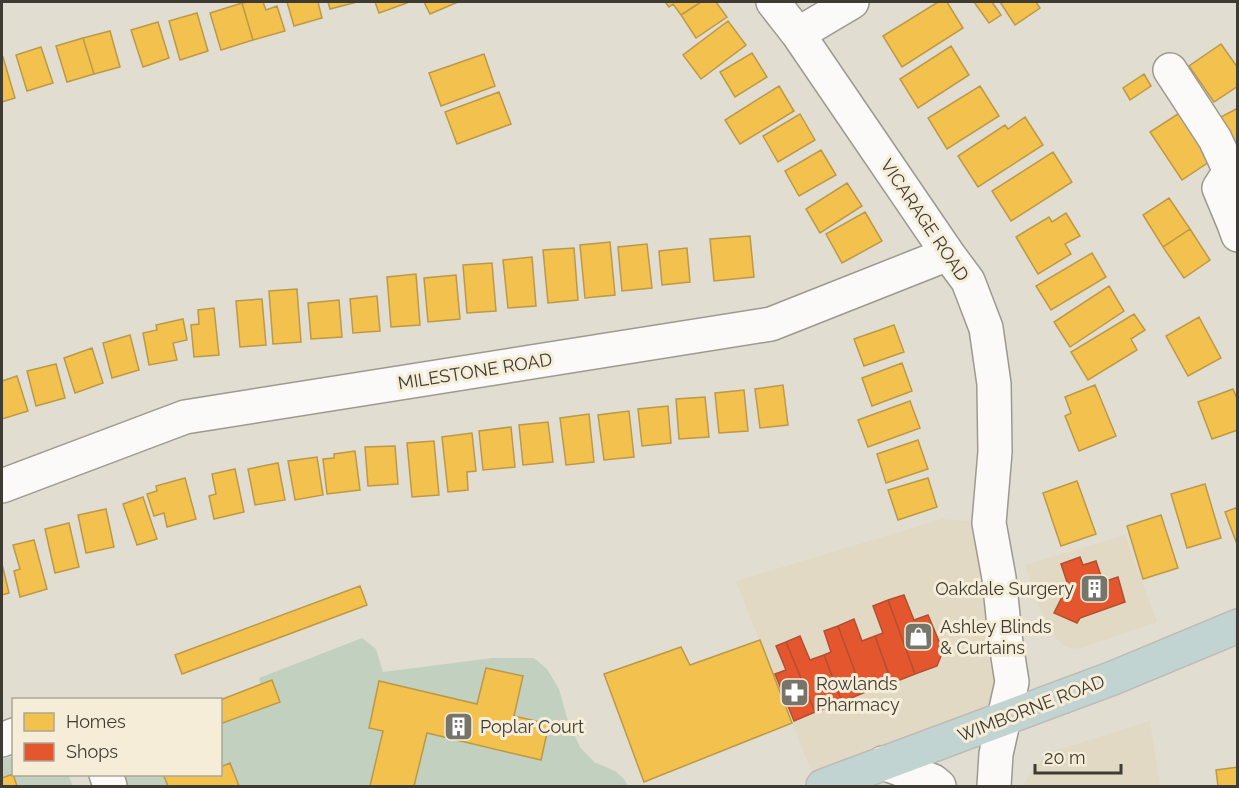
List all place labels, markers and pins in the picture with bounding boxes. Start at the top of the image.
building icon: Oakdale Surgery [1079,572,1111,604]
place label: Oakdale Surgery [935,578,1074,599]
place label: Ashley Blinds & Curtains [940,616,1052,658]
shop icon: Ashley Blinds & Curtains [903,620,935,652]
place label: Rowlands Pharmacy [816,673,900,715]
pharmacy icon: Rowlands Pharmacy [779,677,811,709]
building icon: Poplar Court [443,710,475,742]
place label: Poplar Court [480,716,584,737]

